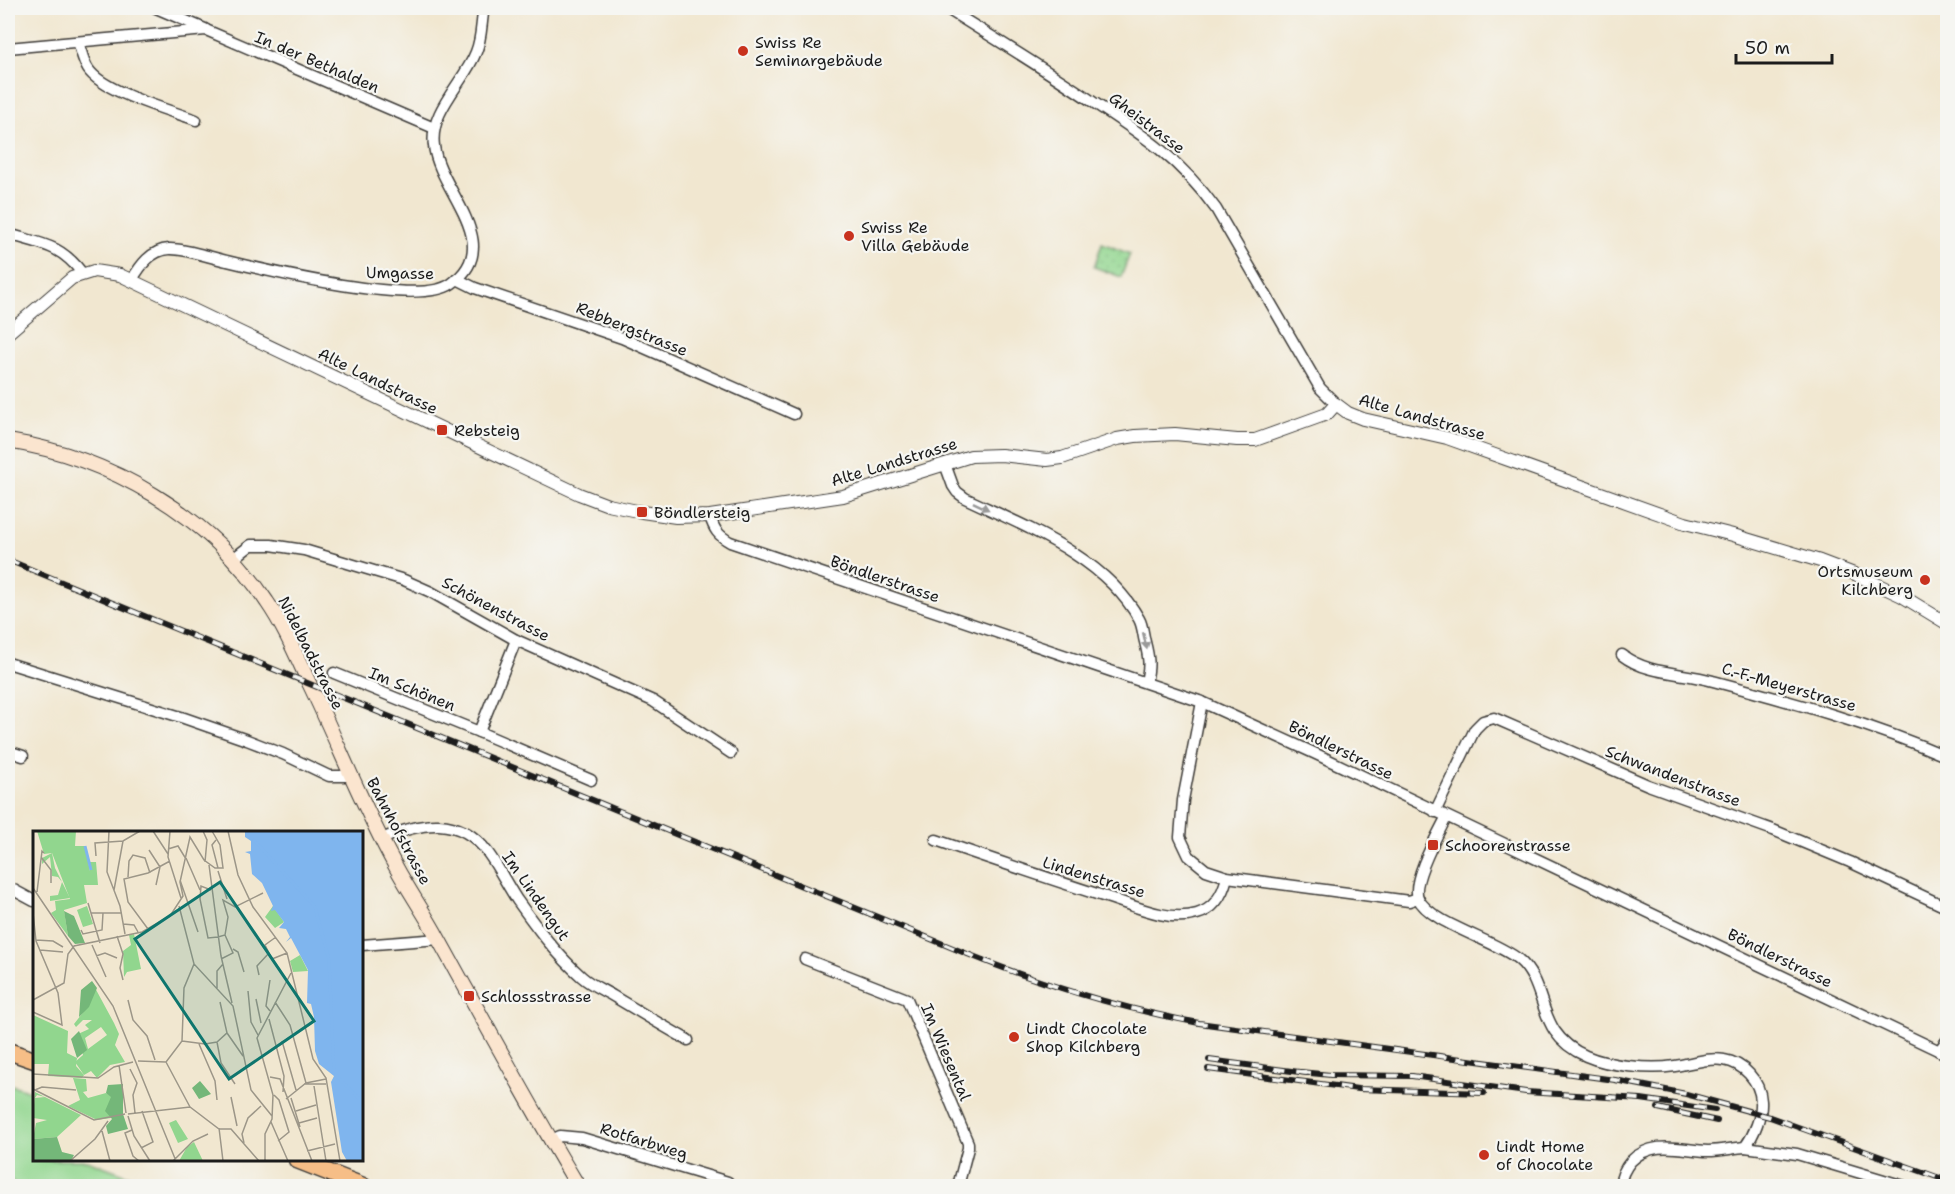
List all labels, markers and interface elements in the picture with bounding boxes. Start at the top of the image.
street label: In der Bethalden [252,26,383,98]
scale bar [1736,27,1832,65]
place label: Swiss Re Seminargebäude [755,32,883,71]
text: 50 m [1745,36,1790,60]
marker: Swiss Re Seminargebäude [736,44,750,58]
street label: Gheistrasse [1105,88,1189,158]
place label: Swiss Re Villa Gebäude [861,217,970,256]
marker: Swiss Re Villa Gebäude [842,229,856,243]
street label: Umgasse [366,262,434,284]
street label: Rebbergstrasse [573,297,691,361]
street label: Alte Landstrasse [315,343,441,419]
street label: Alte Landstrasse [1356,389,1488,445]
place label: Rebsteig [454,420,520,441]
marker: Rebsteig [435,423,449,437]
street label: Alte Landstrasse [828,433,960,491]
one-way arrow [972,501,989,510]
place label: Böndlersteig [654,502,750,523]
marker: Böndlersteig [635,505,649,519]
street label: Böndlerstrasse [828,550,942,608]
place label: Ortsmuseum Kilchberg [1818,561,1913,600]
street label: Schönenstrasse [438,572,554,646]
marker: Ortsmuseum Kilchberg [1918,573,1932,587]
street label: Nidelbadstrasse [273,593,349,713]
one-way arrow [1140,631,1150,650]
street label: C.-F.-Meyerstrasse [1719,658,1859,716]
street label: Im Schönen [365,662,459,716]
street label: Böndlerstrasse [1285,716,1397,784]
street label: Schwandenstrasse [1602,741,1744,811]
street label: Bahnhofstrasse [362,774,436,888]
inset map [33,831,363,1161]
place label: Schoorenstrasse [1445,835,1571,856]
marker: Schoorenstrasse [1426,838,1440,852]
street label: Im Lindengut [497,847,575,945]
street label: Lindenstrasse [1040,851,1148,903]
street label: Böndlerstrasse [1724,924,1836,992]
place label: Schlossstrasse [481,986,592,1007]
marker: Schlossstrasse [462,989,476,1003]
street label: Im Wiesental [916,1000,976,1104]
place label: Lindt Chocolate Shop Kilchberg [1026,1018,1147,1057]
marker: Lindt Chocolate Shop Kilchberg [1007,1030,1021,1044]
street label: Rotfarbweg [598,1118,691,1164]
place label: Lindt Home of Chocolate [1496,1136,1593,1175]
marker: Lindt Home of Chocolate [1477,1148,1491,1162]

